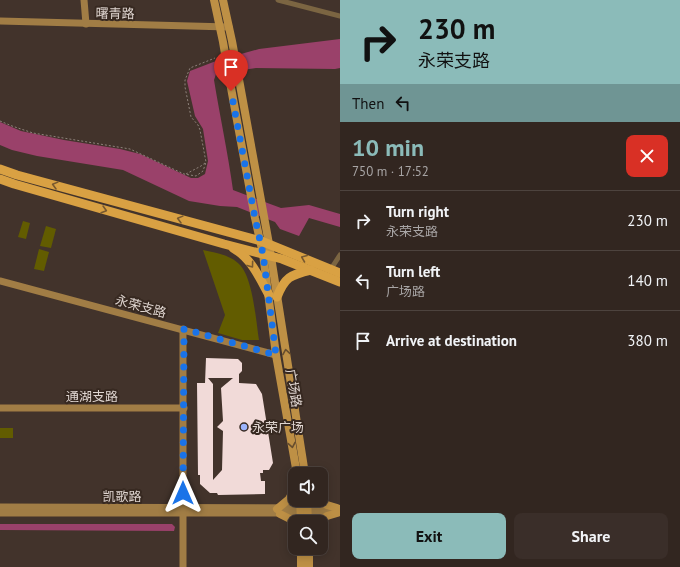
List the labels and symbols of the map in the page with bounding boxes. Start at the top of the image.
street label: 曙青路 [95,5,135,22]
pin [214,50,248,91]
one-way arrow [51,181,58,190]
one-way arrow [101,205,108,214]
one-way arrow [177,215,184,224]
one-way arrow [300,255,307,263]
one-way arrow [246,260,253,267]
street label: 永荣支路 [114,292,168,321]
one-way arrow [282,349,291,356]
street label: 广场路 [282,367,305,409]
street label: 通湖支路 [66,388,118,405]
place label: 永荣广场 [252,419,304,436]
marker: 永荣广场 [239,422,249,432]
one-way arrow [287,442,296,449]
position arrow [162,472,204,514]
street label: 凯歌路 [102,488,142,505]

